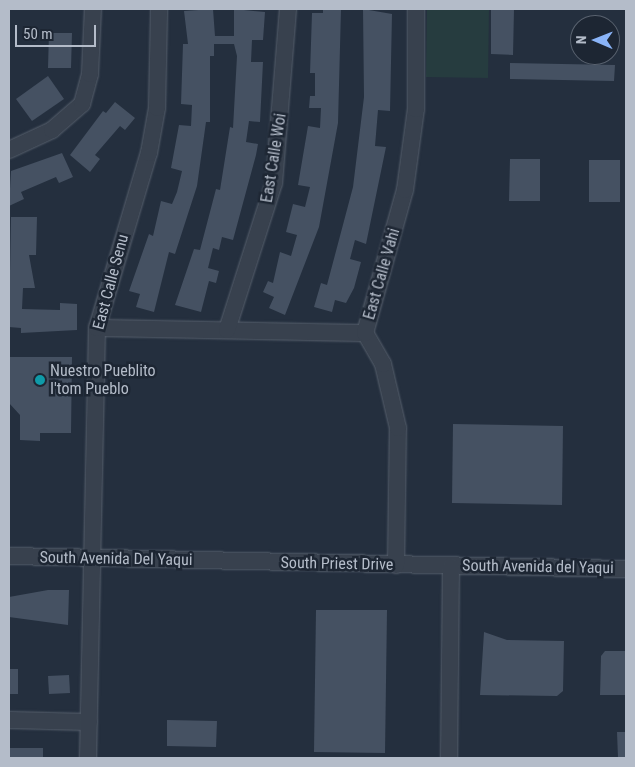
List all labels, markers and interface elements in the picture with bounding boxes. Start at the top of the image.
scale bar [18,15,99,47]
north arrow [570,15,620,65]
text: 50 m [23,25,53,43]
text: N [573,35,589,44]
street label: East Calle Woi [257,112,291,204]
street label: East Calle Vahi [360,226,404,322]
street label: East Calle Senu [89,232,133,332]
place label: Nuestro Pueblito I'tom Pueblo [50,361,156,399]
marker: Nuestro Pueblito I'tom Pueblo [34,374,46,386]
street label: South Avenida Del Yaqui [39,548,193,570]
street label: South Priest Drive [280,553,394,575]
street label: South Avenida del Yaqui [462,556,614,578]

